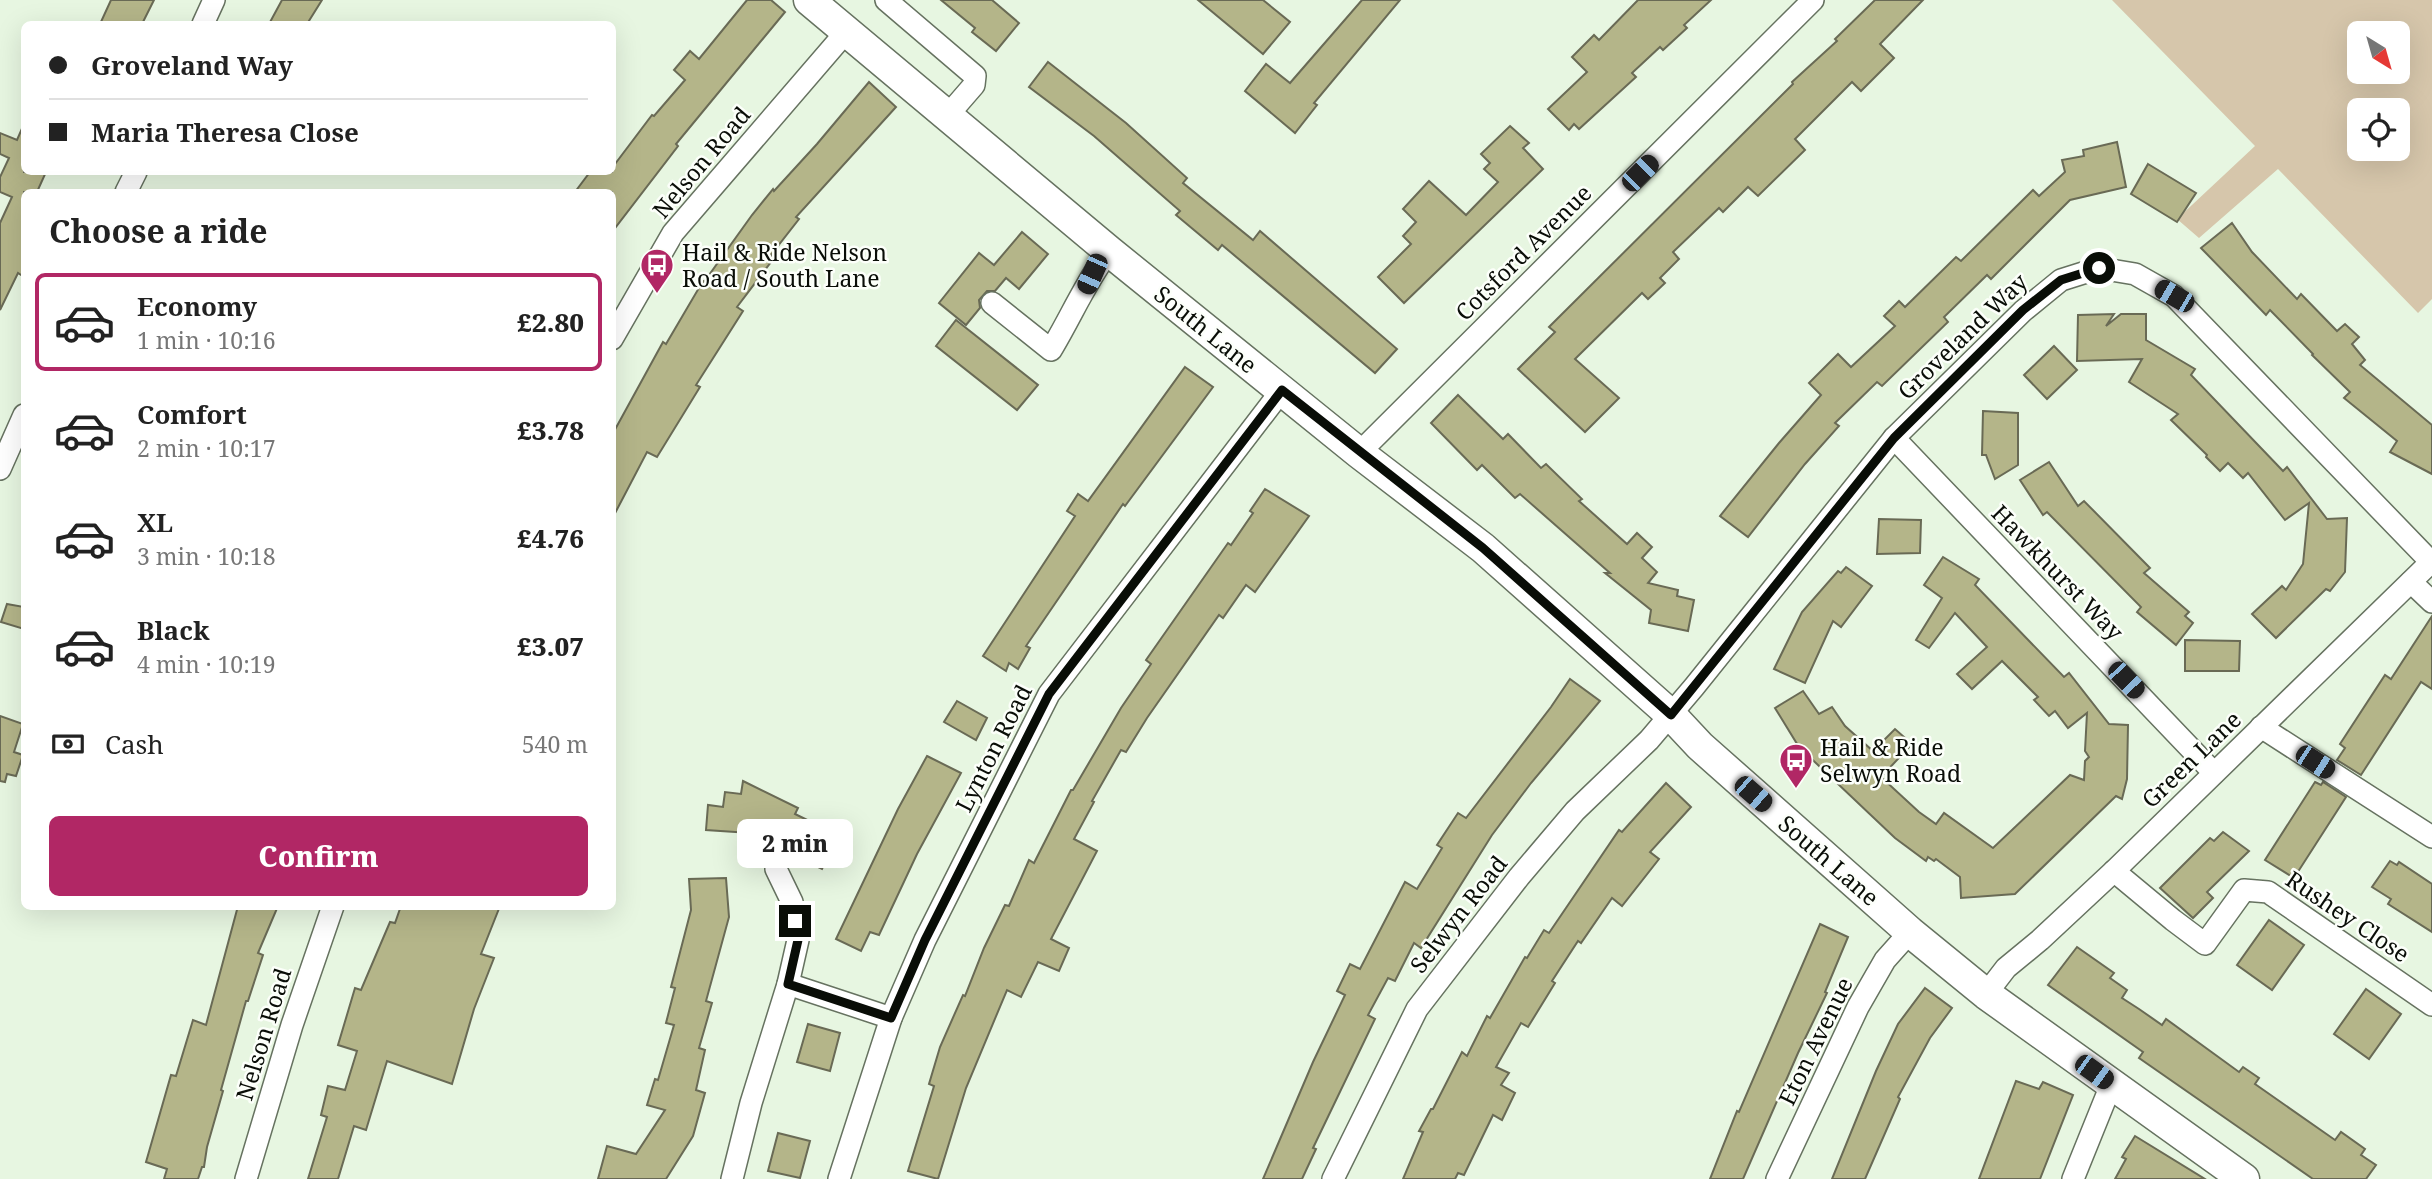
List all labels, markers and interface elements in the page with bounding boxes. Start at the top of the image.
north arrow [2347,21,2410,84]
map controls [2347,21,2410,161]
text: Groveland Way [91,47,293,83]
button: locate [2347,98,2410,161]
street label: Nelson Road [645,99,757,225]
text: Maria Theresa Close [91,114,359,150]
car [1618,151,1663,195]
street label: Cotsford Avenue [1448,177,1598,327]
text: Choose a ride [49,209,268,252]
place label: Hail & Ride Nelson Road / South Lane [682,236,887,294]
bus stop icon: Hail & Ride Nelson Road / South Lane [638,246,676,295]
car [1074,251,1111,297]
route start [2083,252,2115,284]
street label: Groveland Way [1890,266,2034,406]
car [2151,276,2198,316]
street label: South Lane [1148,278,1264,380]
text: Economy [137,288,257,324]
icon: car [53,291,116,354]
text: £2.80 [517,304,584,340]
text: 1 min · 10:16 [137,324,275,356]
text: Comfort [137,396,247,432]
icon: car [53,399,116,462]
text: £3.78 [517,412,584,448]
text: 2 min · 10:17 [137,432,275,464]
street label: Hawkhurst Way [1985,497,2131,647]
text: XL [137,504,173,540]
icon: car [53,507,116,570]
text: £4.76 [517,520,584,556]
text: 3 min · 10:18 [137,540,275,572]
text: Black [137,612,210,648]
icon: car [53,615,116,678]
text: £3.07 [517,628,584,664]
text: 4 min · 10:19 [137,648,275,680]
car [2104,658,2149,702]
street label: Lynton Road [947,679,1039,817]
street label: Green Lane [2134,703,2248,815]
icon: cash [49,725,87,763]
text: Cash [105,726,164,762]
text: 540 m [522,728,588,760]
place label: Hail & Ride Selwyn Road [1820,731,1961,789]
bus stop icon: Hail & Ride Selwyn Road [1777,741,1815,790]
car [2292,742,2339,782]
car [1731,772,1776,816]
street label: South Lane [1772,807,1886,913]
button: Confirm [49,816,588,896]
callout: 2 min [737,820,853,869]
text: 2 min [762,827,828,859]
street label: Selwyn Road [1402,849,1514,979]
street label: Rushey Close [2280,863,2416,969]
route end [779,905,811,937]
street label: Nelson Road [228,964,298,1104]
street label: Eton Avenue [1770,972,1860,1110]
car [2071,1051,2118,1093]

